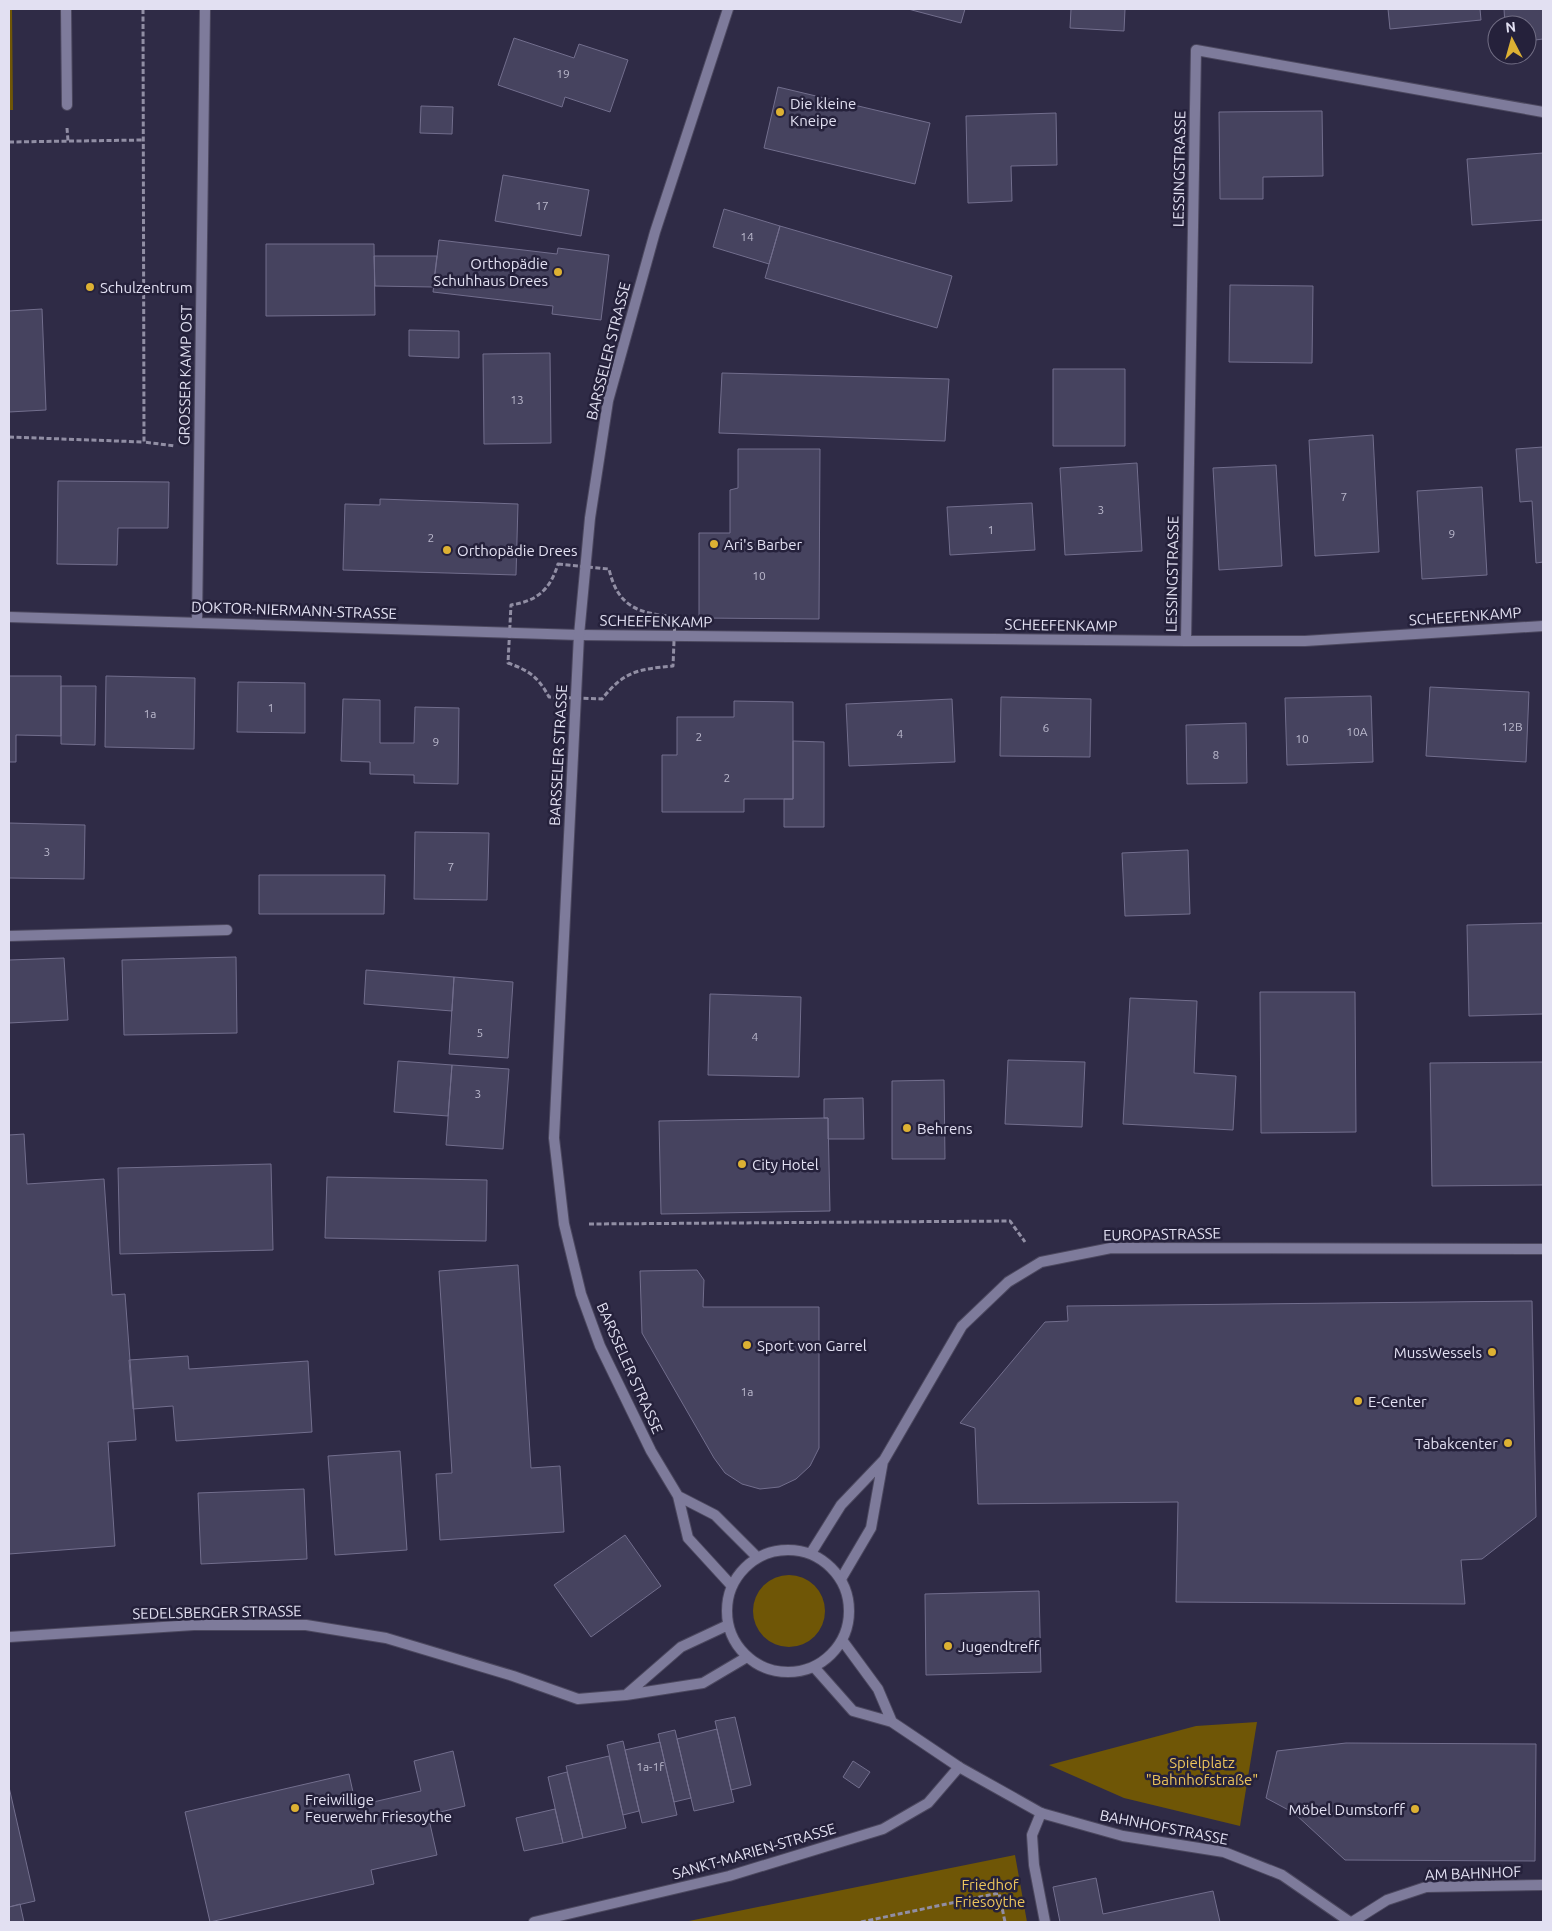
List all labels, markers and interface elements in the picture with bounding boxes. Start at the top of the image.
north arrow [1487,15,1537,65]
text: N [1505,19,1517,36]
house number: 19 [556,67,570,80]
place label: Die kleine Kneipe [790,95,856,129]
marker: Die kleine Kneipe [774,106,786,118]
street label: LESSINGSTRASSE [1169,111,1189,227]
house number: 17 [535,199,549,212]
house number: 14 [740,230,754,243]
place label: Orthopädie Schuhhaus Drees [433,255,548,289]
marker: Orthopädie Schuhhaus Drees [552,266,564,278]
place label: Schulzentrum [100,279,193,296]
street label: BARSSELER STRASSE [583,280,633,422]
marker: Schulzentrum [84,281,96,293]
street label: GROSSER KAMP OST [175,304,195,445]
house number: 13 [510,393,524,406]
house number: 7 [1341,490,1347,503]
house number: 3 [1098,503,1104,516]
street label: LESSINGSTRASSE [1162,516,1182,632]
house number: 1 [988,523,994,536]
house number: 9 [1449,527,1455,540]
house number: 2 [428,531,434,544]
place label: Ari's Barber [724,536,803,553]
marker: Ari's Barber [708,538,720,550]
place label: Orthopädie Drees [457,542,578,559]
marker: Orthopädie Drees [441,544,453,556]
house number: 10 [752,569,766,582]
street label: DOKTOR-NIERMANN-STRASSE [191,598,397,622]
street label: SCHEEFENKAMP [1408,604,1522,628]
street label: SCHEEFENKAMP [599,612,713,630]
street label: SCHEEFENKAMP [1004,616,1118,634]
street label: BARSSELER STRASSE [546,684,570,826]
house number: 1 [268,701,274,714]
house number: 1a [144,707,156,720]
house number: 12B [1501,720,1523,733]
house number: 6 [1043,721,1050,734]
house number: 10A [1346,725,1368,738]
house number: 4 [897,727,904,740]
house number: 2 [696,730,702,743]
house number: 10 [1295,732,1309,745]
house number: 9 [433,735,439,748]
house number: 8 [1213,748,1220,761]
house number: 2 [724,771,730,784]
house number: 3 [44,845,50,858]
house number: 7 [448,860,454,873]
house number: 5 [477,1026,483,1039]
house number: 4 [752,1030,759,1043]
house number: 3 [475,1087,481,1100]
place label: Behrens [917,1120,972,1137]
marker: Behrens [901,1122,913,1134]
place label: City Hotel [752,1156,819,1173]
marker: City Hotel [736,1158,748,1170]
street label: EUROPASTRASSE [1103,1224,1221,1244]
street label: BARSSELER STRASSE [593,1300,667,1436]
place label: Sport von Garrel [757,1337,867,1354]
marker: Sport von Garrel [741,1339,753,1351]
place label: MussWessels [1394,1344,1482,1361]
marker: MussWessels [1486,1346,1498,1358]
house number: 1a [741,1385,753,1398]
place label: E-Center [1368,1393,1427,1410]
marker: E-Center [1352,1395,1364,1407]
place label: Tabakcenter [1415,1435,1498,1452]
marker: Tabakcenter [1502,1437,1514,1449]
street label: SEDELSBERGER STRASSE [132,1602,302,1622]
place label: Jugendtreff [958,1638,1040,1655]
marker: Jugendtreff [942,1640,954,1652]
park label: Spielplatz "Bahnhofstraße" [1146,1754,1258,1788]
house number: 1a-1f [636,1760,664,1773]
place label: Freiwillige Feuerwehr Friesoythe [305,1791,452,1825]
place label: Möbel Dumstorff [1288,1801,1406,1818]
marker: Freiwillige Feuerwehr Friesoythe [289,1802,301,1814]
marker: Möbel Dumstorff [1409,1803,1421,1815]
street label: BAHNHOFSTRASSE [1098,1806,1230,1848]
street label: SANKT-MARIEN-STRASSE [670,1819,838,1883]
street label: AM BAHNHOF [1424,1863,1522,1883]
park label: Friedhof Friesoythe [955,1876,1025,1910]

